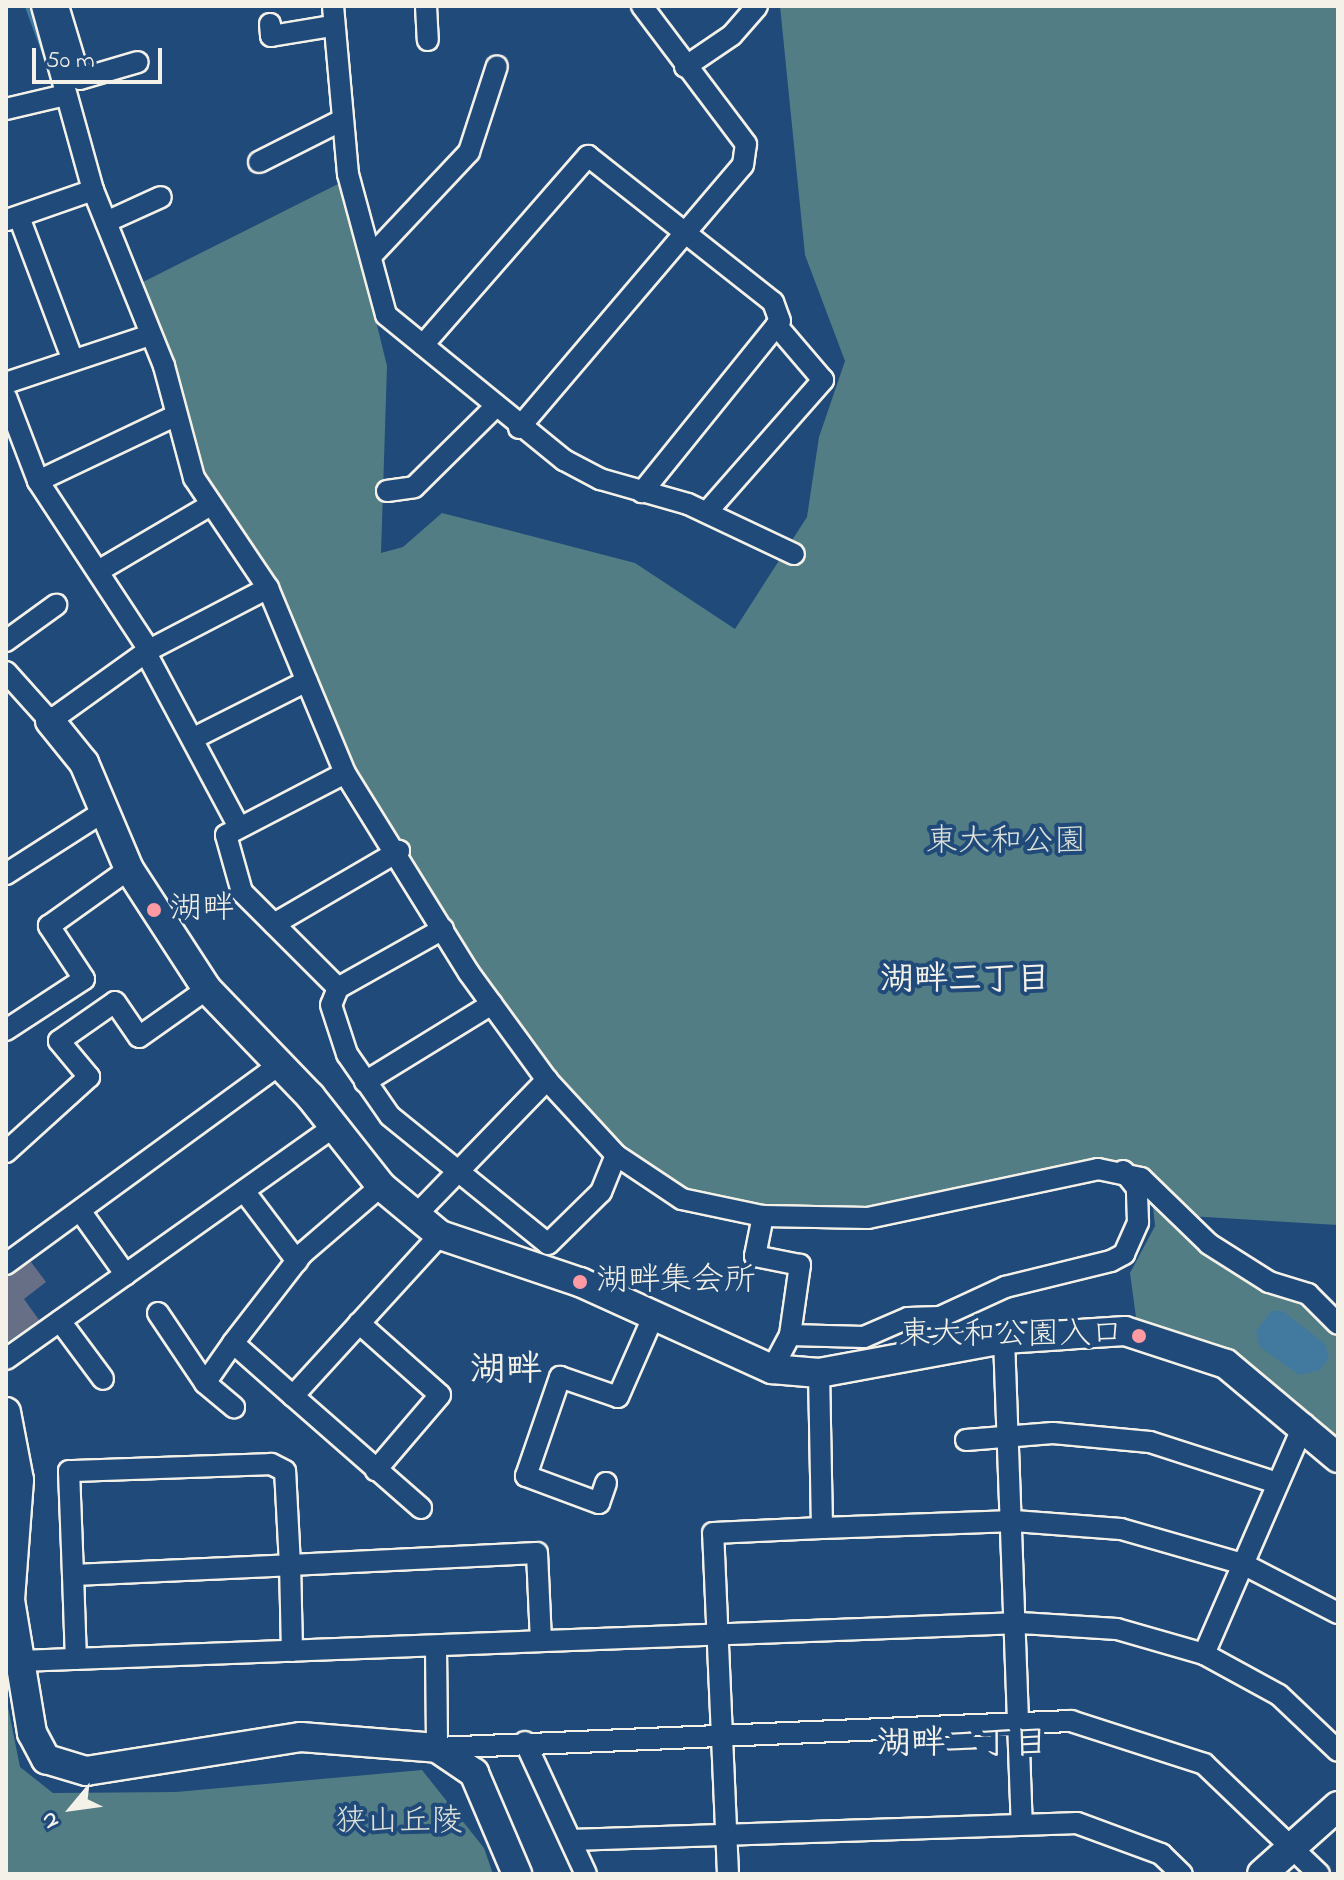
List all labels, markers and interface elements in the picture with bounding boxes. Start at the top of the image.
scale bar [36,32,166,82]
text: 50 m [46,44,95,79]
park label: 東大和公園 [926,824,1086,862]
place label: 湖畔 [170,891,234,929]
marker: 湖畔 [145,901,163,919]
district label: 湖畔三丁目 [880,962,1050,1002]
place label: 湖畔集会所 [596,1263,756,1301]
marker: 湖畔集会所 [571,1273,589,1291]
place label: 東大和公園入口 [899,1317,1123,1355]
marker: 東大和公園入口 [1130,1327,1148,1345]
district label: 湖畔 [470,1350,542,1394]
district label: 湖畔二丁目 [877,1726,1047,1766]
north arrow [32,1768,112,1848]
park label: 狭山丘陵 [335,1804,463,1842]
text: N [33,1805,69,1834]

